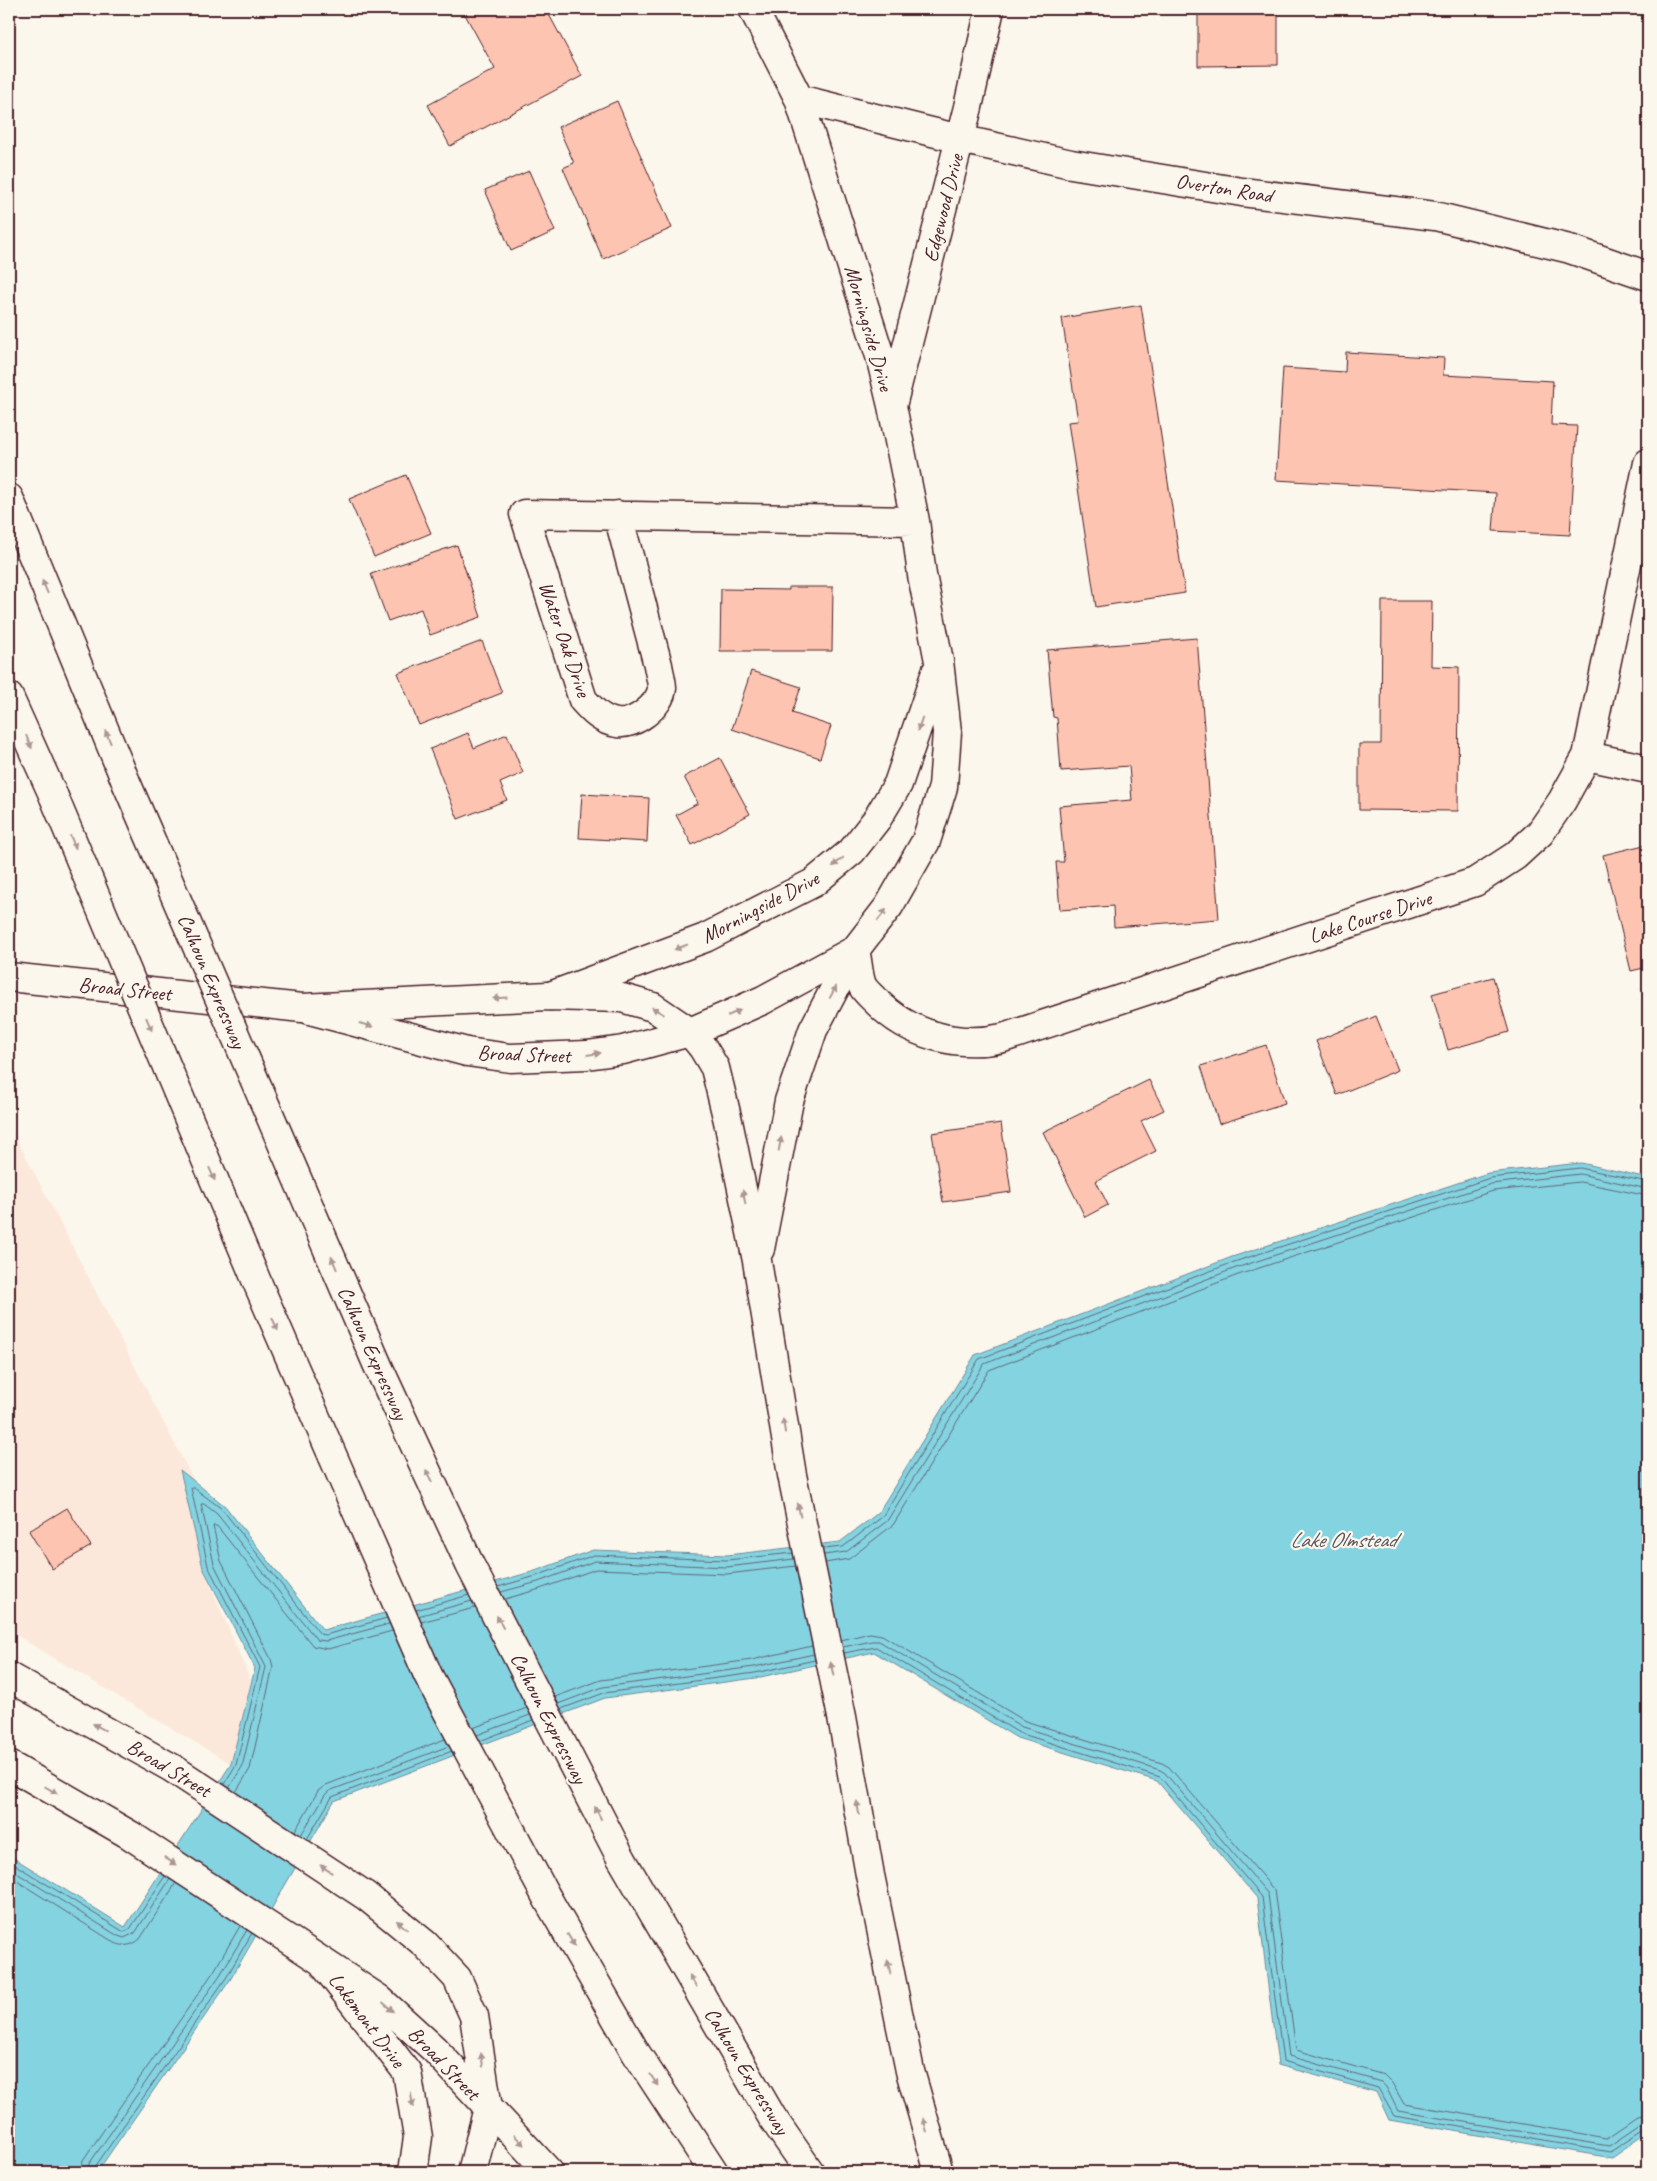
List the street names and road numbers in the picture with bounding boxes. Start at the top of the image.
street label: Edgewood Drive [917,150,969,265]
street label: Overton Road [1174,168,1278,209]
street label: Morningside Drive [839,262,900,395]
street label: Water Oak Drive [533,578,597,701]
street label: Morningside Drive [697,865,824,949]
street label: Lake Course Drive [1305,884,1437,949]
street label: Calhoun Expressway [172,910,253,1054]
street label: Broad Street [77,971,175,1007]
street label: Broad Street [477,1039,573,1069]
street label: Calhoun Expressway [332,1282,415,1426]
street label: Calhoun Expressway [505,1648,594,1789]
street label: Broad Street [122,1733,217,1804]
street label: Lakemont Drive [323,1968,412,2073]
street label: Calhoun Expressway [699,2003,796,2141]
street label: Broad Street [402,2021,487,2107]

